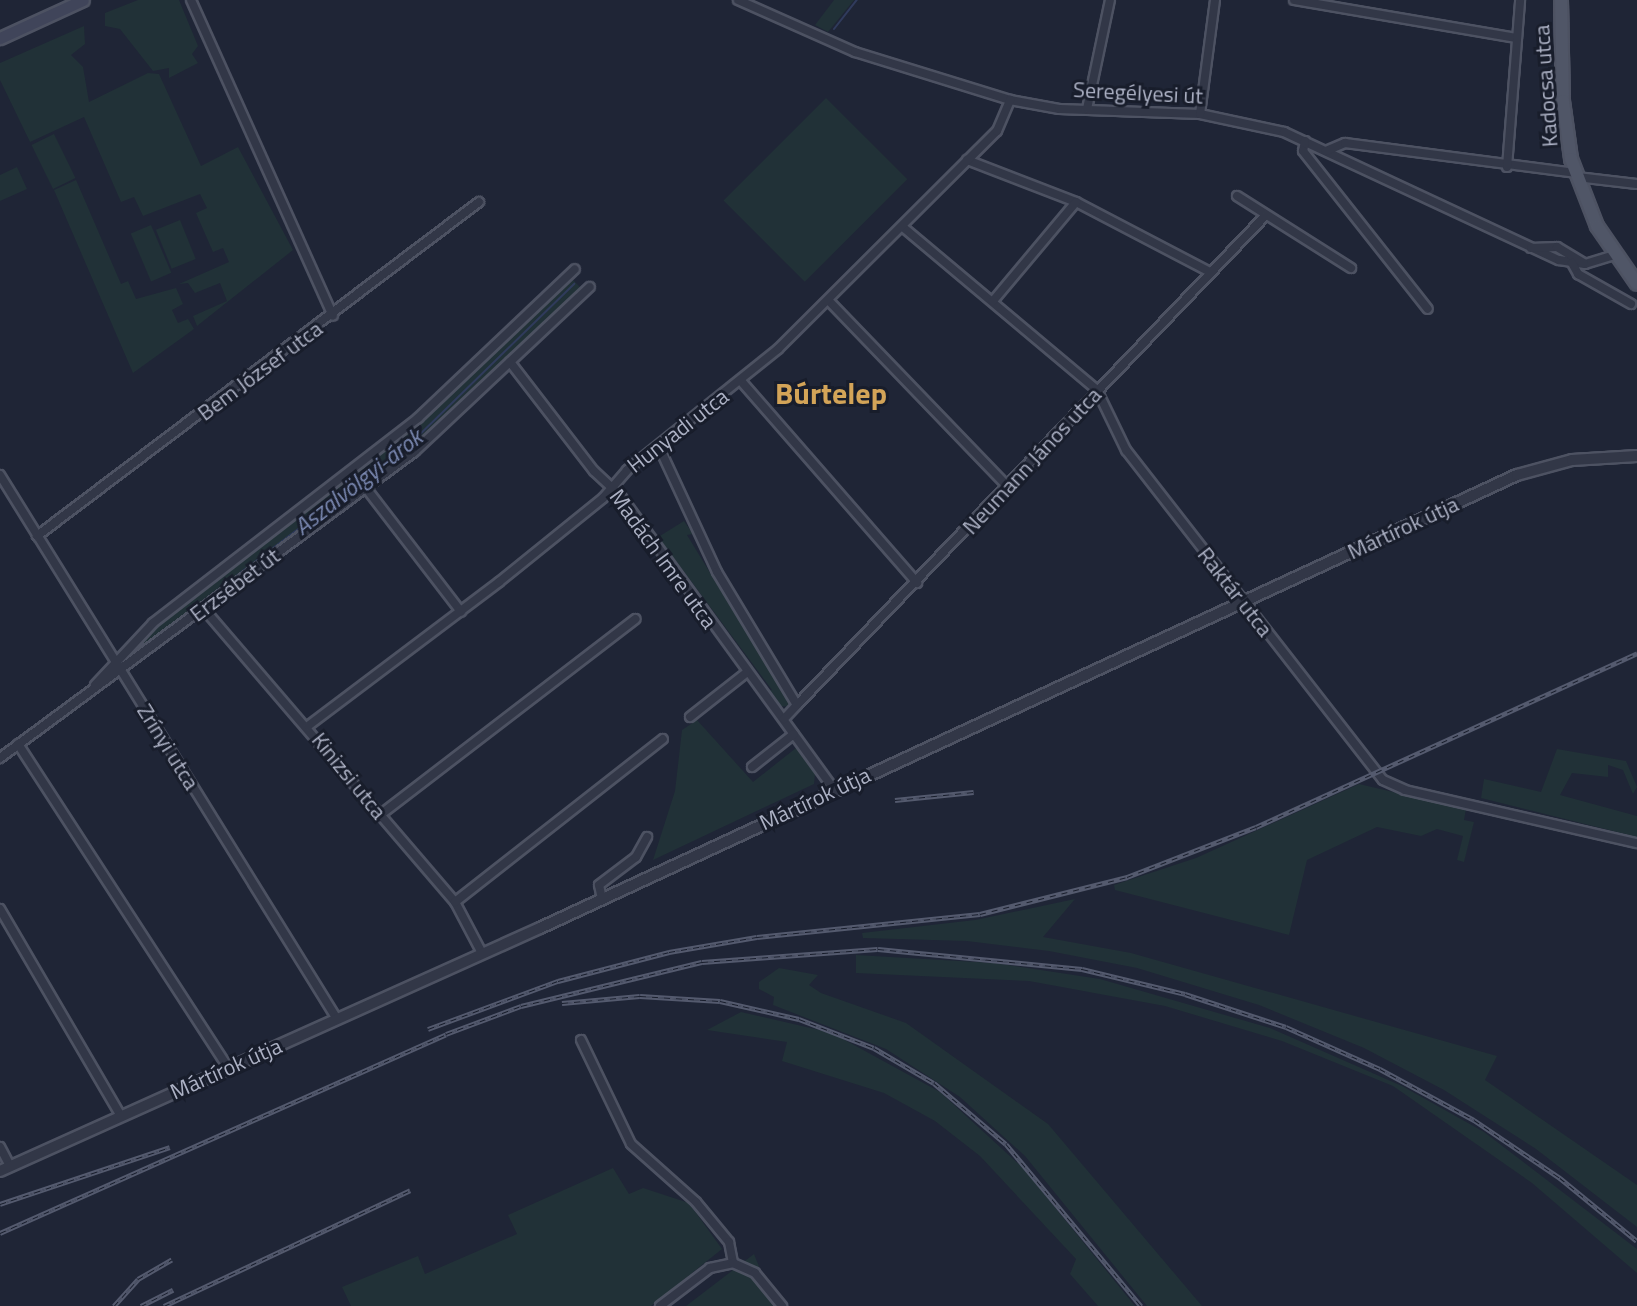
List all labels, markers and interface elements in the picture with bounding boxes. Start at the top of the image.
street label: Kadocsa utca [1529,24,1563,148]
street label: Seregélyesi út [1072,76,1204,110]
street label: Bem József utca [192,316,328,426]
district label: Búrtelep [775,375,887,411]
street label: Neumann János utca [957,382,1107,540]
street label: Hunyadi utca [622,383,734,479]
water label: Aszalvölgyi-árok [288,423,428,541]
street label: Madách Imre utca [604,484,722,634]
street label: Mártírok útja [1343,491,1463,565]
street label: Raktár utca [1192,542,1278,642]
street label: Erzsébet út [185,543,285,627]
street label: Zrínyi utca [131,699,205,795]
street label: Kinizsi utca [306,727,392,825]
street label: Mártírok útja [755,762,875,836]
street label: Mártírok útja [166,1033,286,1105]

